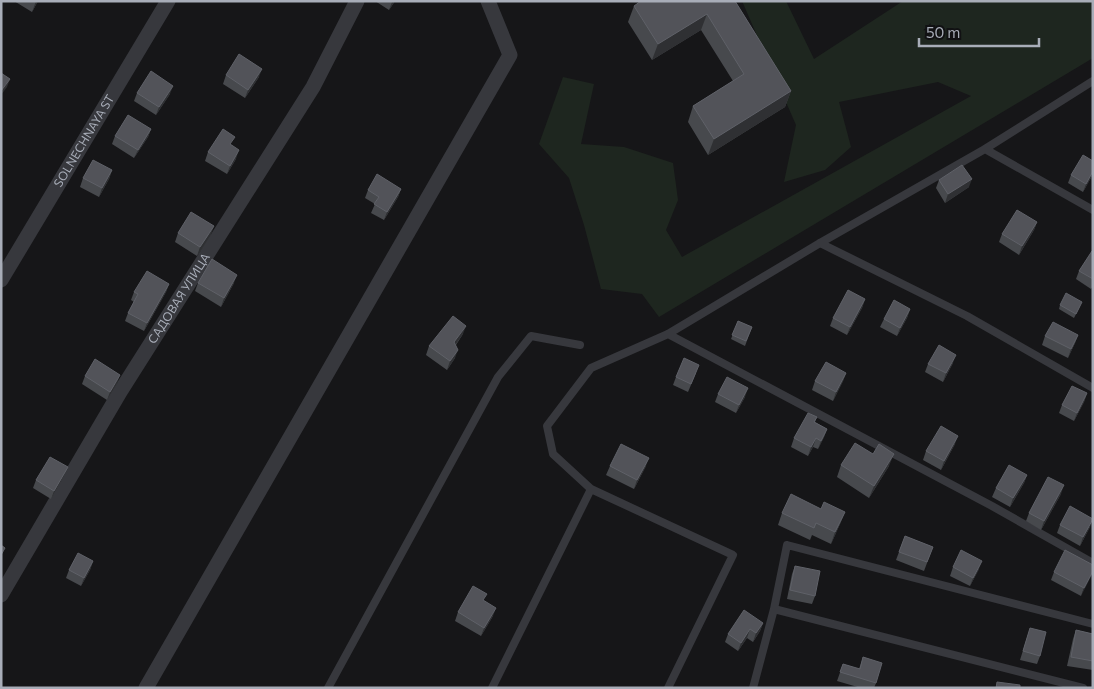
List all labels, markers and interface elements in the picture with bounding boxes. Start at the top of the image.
scale bar [919,15,1039,47]
text: 50 m [926,23,960,41]
street label: SOLNECHNAYA ST [50,91,117,189]
street label: САДОВАЯ УЛИЦА [144,250,212,346]

